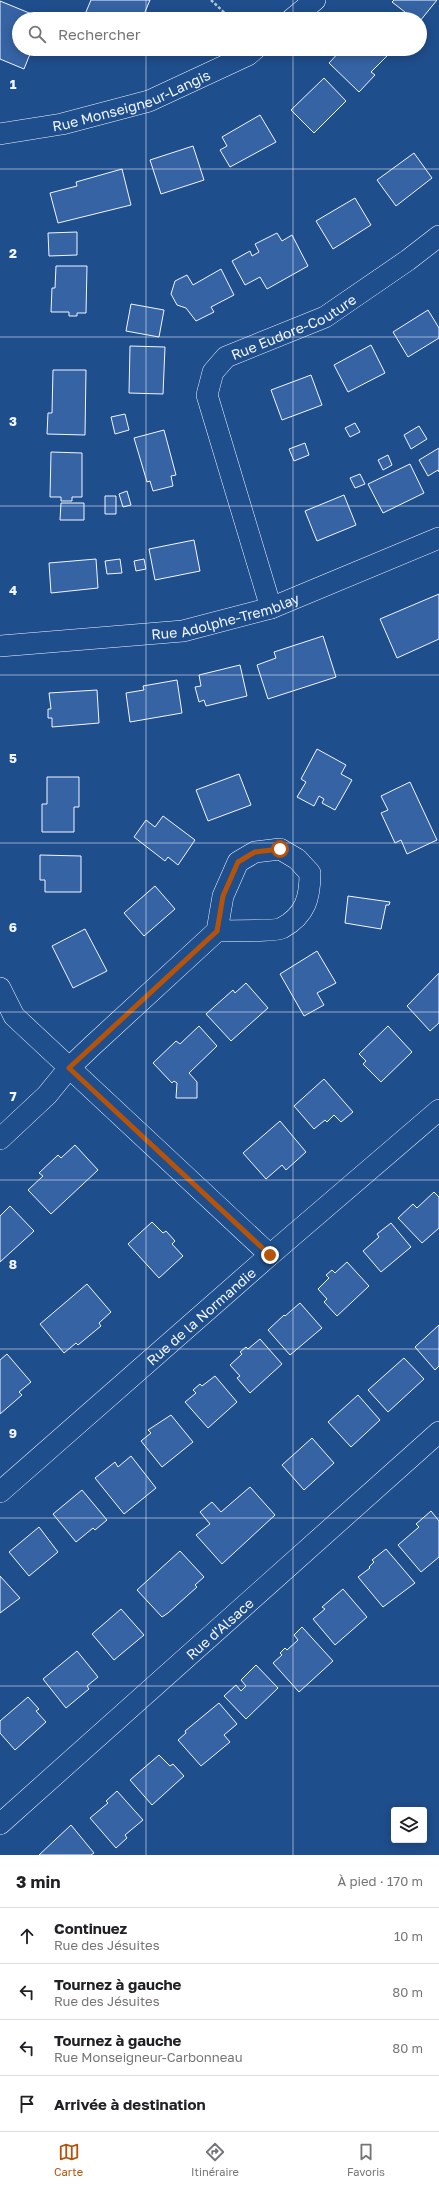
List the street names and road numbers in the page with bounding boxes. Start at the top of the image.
street label: Rue Monseigneur-Langis [51,65,213,134]
street label: Rue Eudore-Couture [228,290,359,363]
street label: Rue Adolphe-Tremblay [151,589,302,642]
street label: Rue de la Normandie [143,1263,259,1368]
street label: Rue d'Alsace [182,1594,257,1663]

